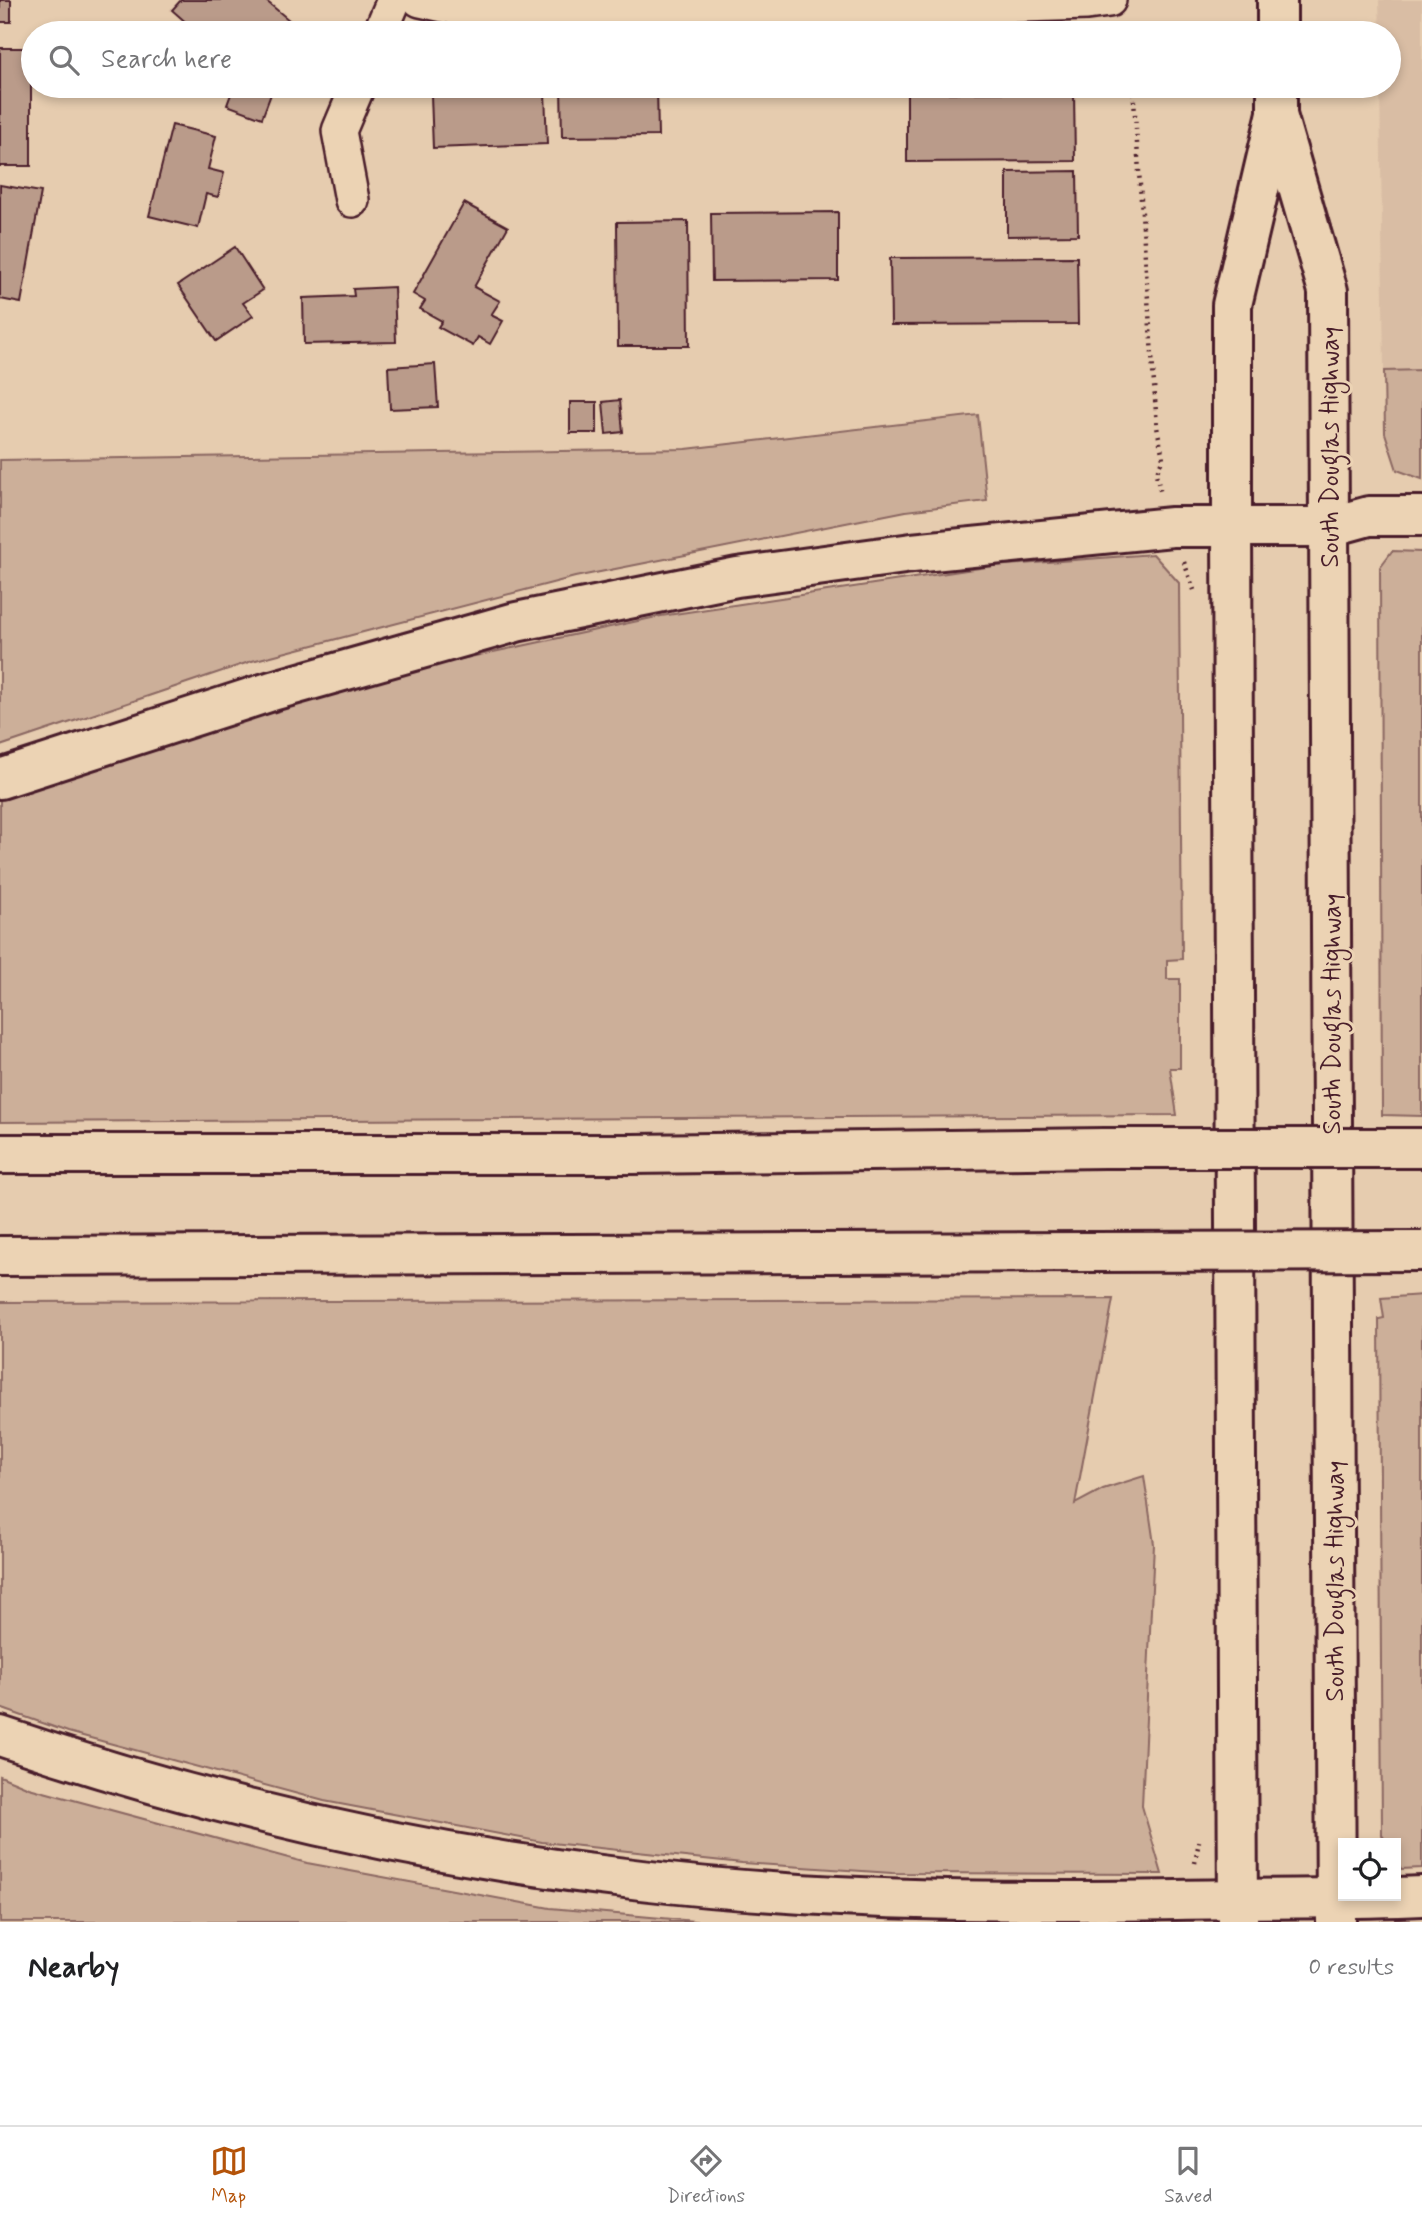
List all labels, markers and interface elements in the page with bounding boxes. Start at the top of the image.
search box [21,21,1401,98]
icon: search [45,41,83,79]
text: Search here [101,43,232,77]
street label: South Douglas Highway [1314,326,1351,568]
street label: South Douglas Highway [1316,893,1353,1135]
street label: South Douglas Highway [1319,1460,1356,1702]
map controls [1338,1838,1401,1901]
button: locate [1338,1838,1401,1901]
text: Nearby [28,1948,119,1987]
text: 0 results [1308,1953,1394,1983]
tab: Map [210,2142,248,2209]
tab: Directions [667,2142,745,2209]
tab: Saved [1164,2142,1212,2209]

